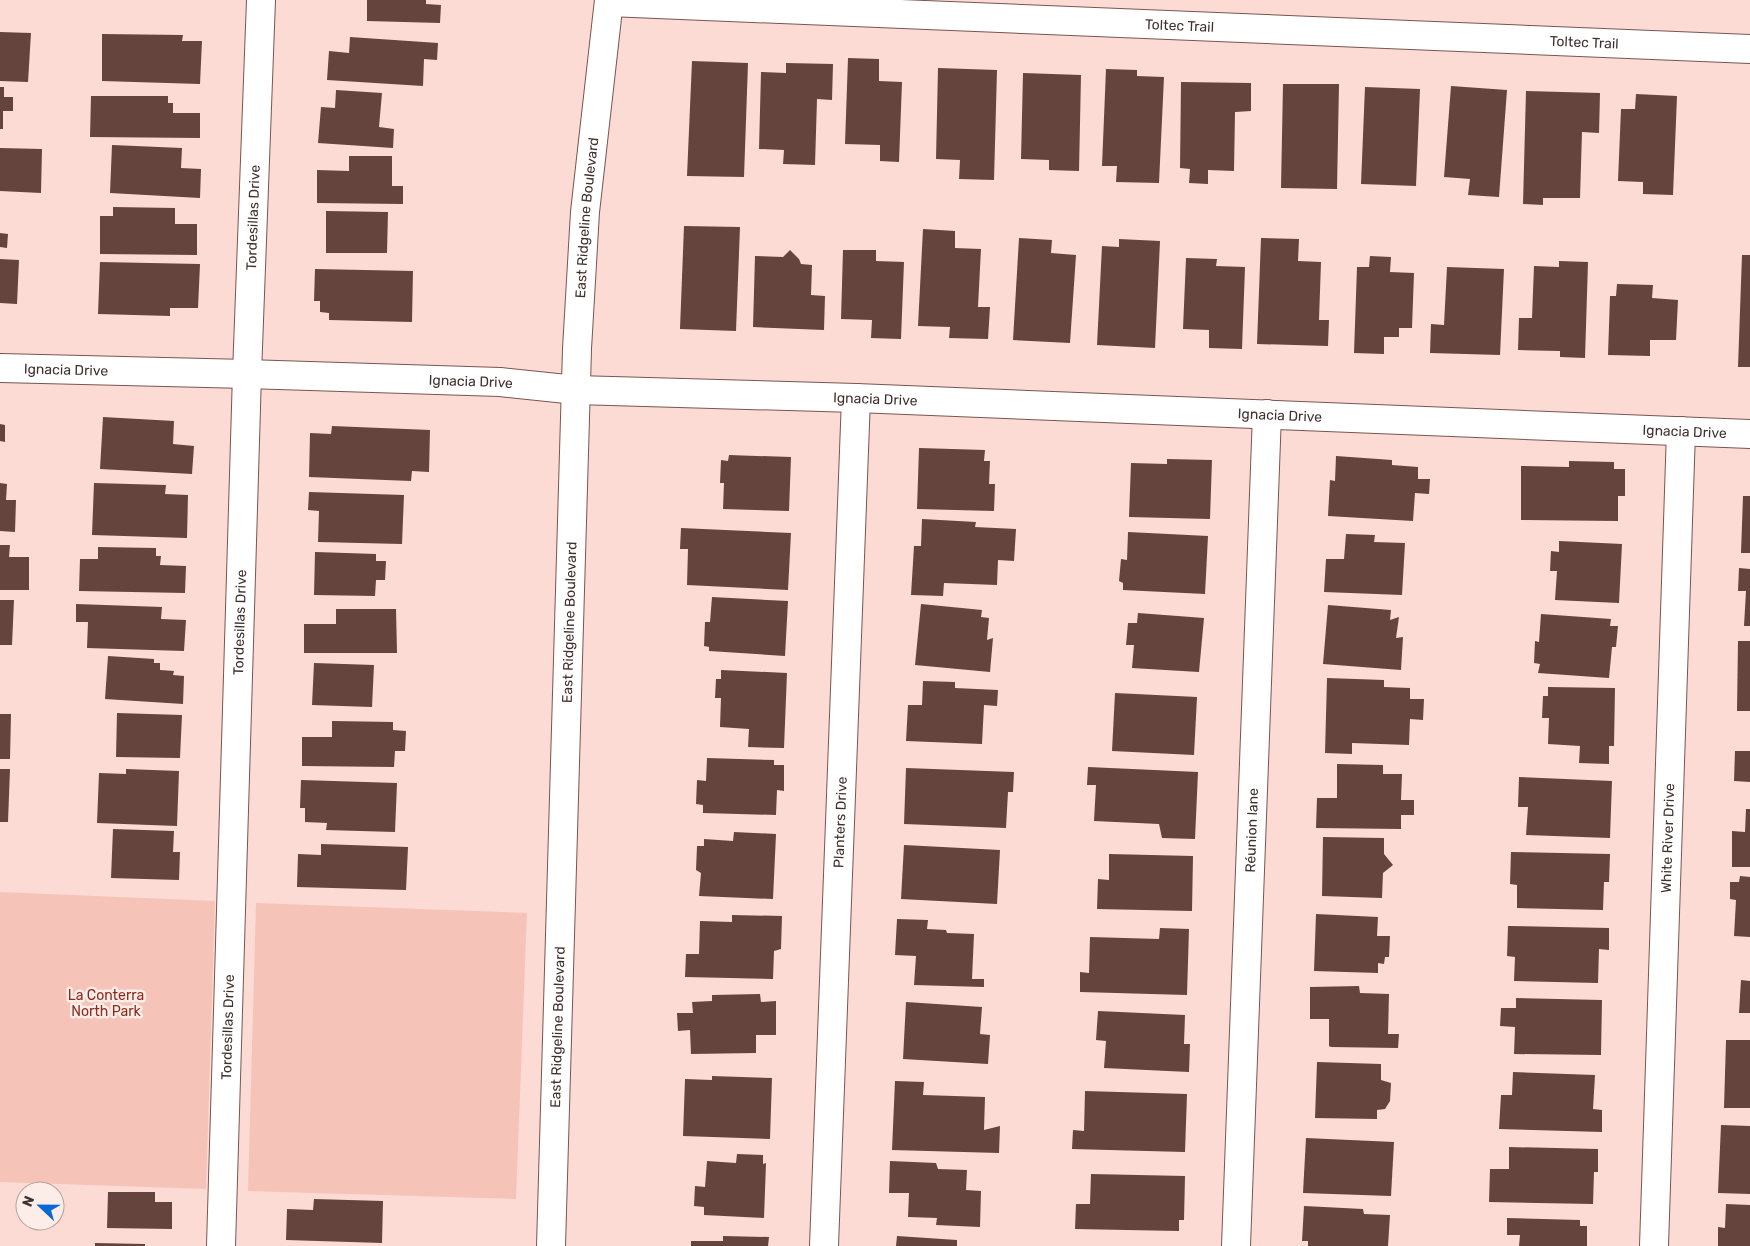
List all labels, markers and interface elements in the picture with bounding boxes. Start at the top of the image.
street label: Toltec Trail [1145,16,1214,36]
street label: Toltec Trail [1549,33,1619,53]
street label: East Ridgeline Boulevard [572,136,602,299]
street label: Tordesillas Drive [243,164,264,271]
street label: Ignacia Drive [24,361,109,380]
street label: Ignacia Drive [428,372,514,392]
street label: Ignacia Drive [833,389,918,409]
street label: Ignacia Drive [1237,405,1323,426]
street label: Ignacia Drive [1642,422,1727,442]
street label: East Ridgeline Boulevard [559,541,580,703]
street label: Tordesillas Drive [230,569,250,675]
street label: Planters Drive [830,776,851,868]
street label: White River Drive [1658,783,1678,893]
street label: Réunion lane [1242,788,1262,873]
street label: East Ridgeline Boulevard [547,946,569,1108]
street label: Tordesillas Drive [218,974,238,1080]
park label: La Conterra North Park [68,987,144,1020]
north arrow [15,1181,65,1231]
text: N [19,1193,38,1209]

